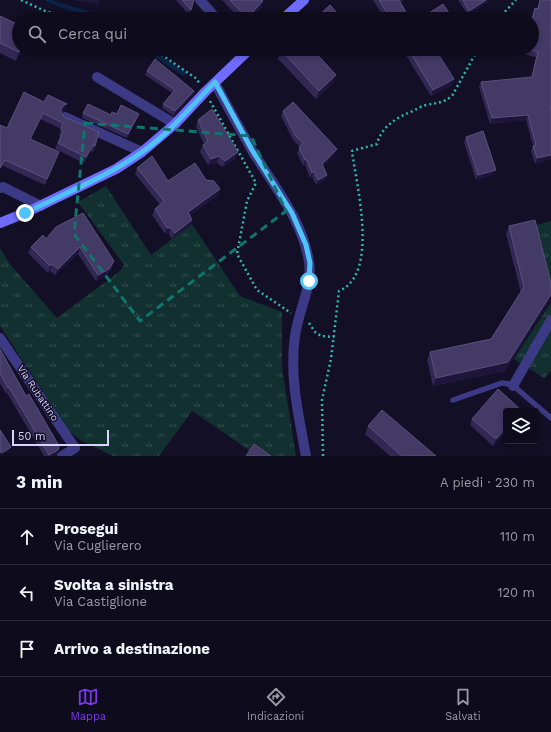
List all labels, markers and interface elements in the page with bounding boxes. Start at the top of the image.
search box [12,12,539,56]
icon: search [26,23,48,45]
text: Cerca qui [58,25,127,43]
route end [16,204,34,222]
route start [300,272,318,290]
street label: Via Rubattino [15,363,61,423]
map controls [503,408,539,444]
button: layers [503,408,539,444]
scale bar [12,428,109,447]
text: 50 m [18,430,45,443]
text: 3 min [16,472,62,492]
text: A piedi · 230 m [440,475,535,490]
text: Prosegui [54,520,118,538]
icon: ahead [16,526,38,548]
text: 110 m [500,529,535,544]
text: Via Cuglierero [54,538,142,553]
text: Svolta a sinistra [54,576,174,594]
icon: left [16,582,38,604]
text: 120 m [497,585,535,600]
text: Via Castiglione [54,594,147,609]
icon: arrive [16,638,38,660]
text: Arrivo a destinazione [54,640,210,658]
tab: Mappa [70,686,106,723]
tab: Indicazioni [247,686,304,723]
tab: Salvati [445,686,481,723]

